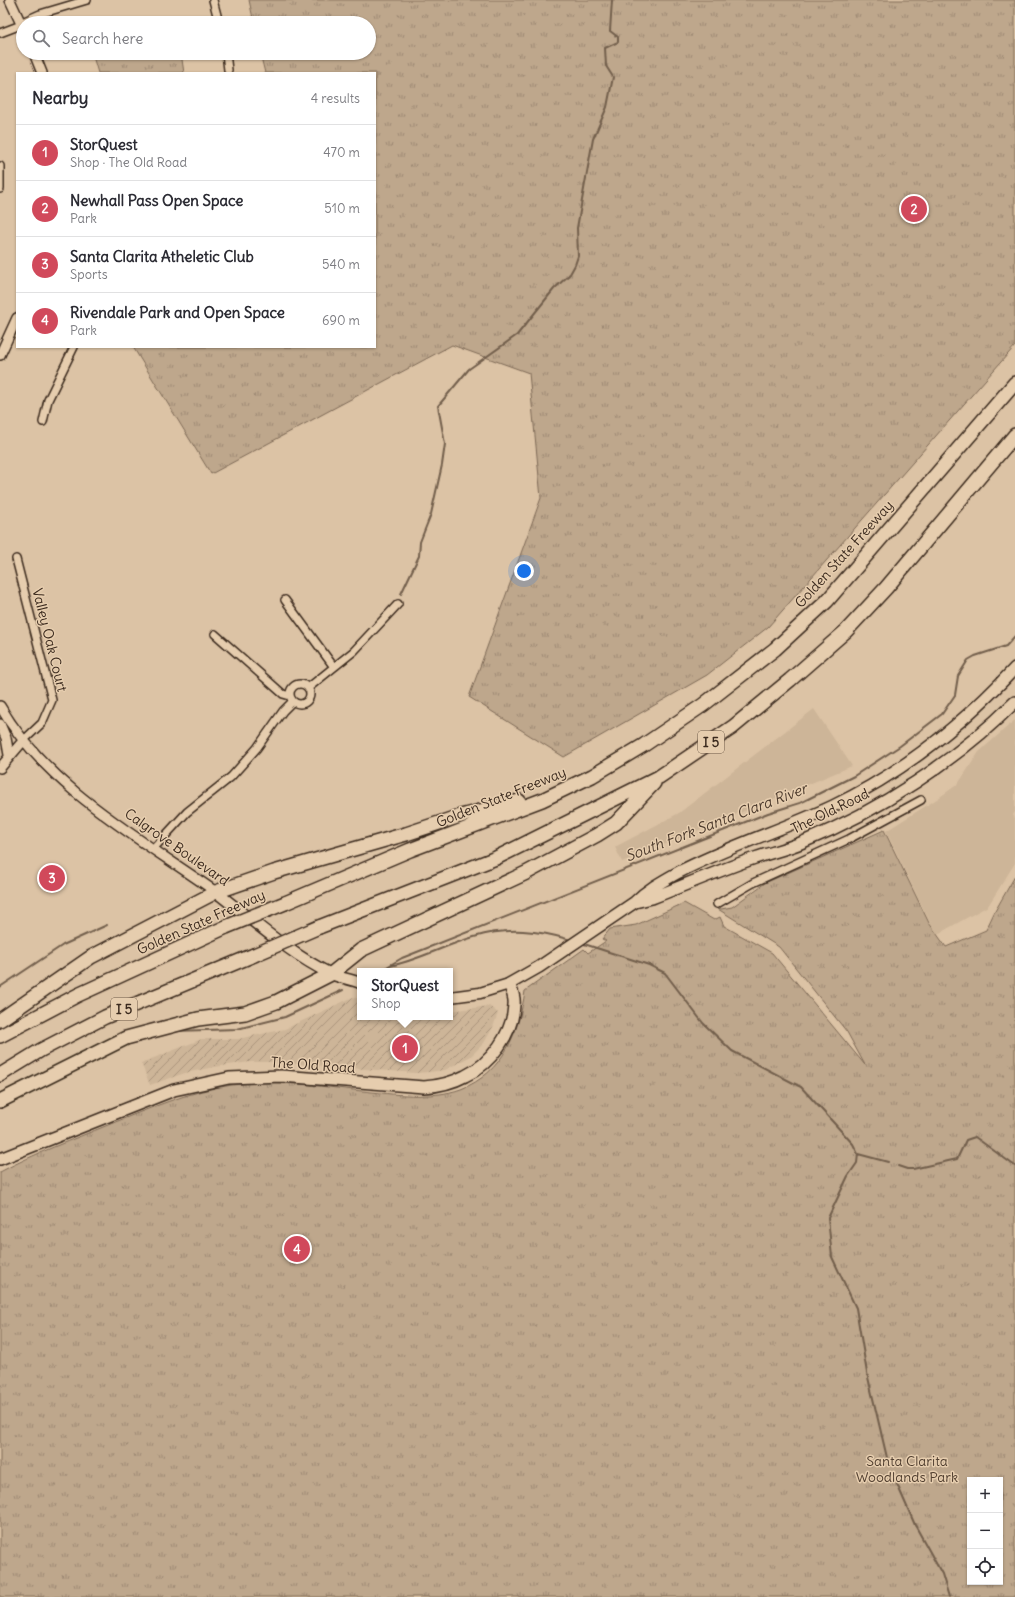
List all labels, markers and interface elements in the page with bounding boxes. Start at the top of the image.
search box [16,16,376,60]
icon: search [30,27,52,49]
text: Search here [62,29,143,48]
text: Nearby [32,87,88,109]
text: 4 results [311,90,360,107]
text: StorQuest [70,135,138,154]
text: 1 [42,144,48,161]
text: 470 m [323,144,360,161]
text: Shop · The Old Road [70,154,187,171]
text: Newhall Pass Open Space [70,191,243,210]
pin: 2 [901,194,927,224]
text: 2 [41,200,49,217]
text: 510 m [324,200,360,217]
text: Park [70,210,97,227]
text: Santa Clarita Atheletic Club [70,247,254,266]
text: 3 [41,256,49,273]
text: 540 m [322,256,360,273]
text: Sports [70,266,108,283]
text: Rivendale Park and Open Space [70,303,285,322]
text: 4 [41,312,49,329]
text: 690 m [322,312,360,329]
text: Park [70,322,97,339]
street label: Golden State Freeway [791,496,897,612]
your location [514,561,534,581]
street label: Valley Oak Court [28,586,72,694]
road number: I 5 [698,731,724,753]
street label: Golden State Freeway [433,763,569,831]
water label: South Fork Santa Clara River [622,778,811,866]
street label: The Old Road [788,784,872,838]
street label: Calgrove Boulevard [121,804,233,890]
pin: 3 [39,863,65,893]
street label: Golden State Freeway [134,886,268,958]
popup [357,968,453,1020]
text: StorQuest [371,976,439,995]
text: Shop [371,995,401,1012]
road number: I 5 [111,998,137,1020]
pin: 1 [392,1033,418,1063]
street label: The Old Road [270,1053,356,1077]
pin: 4 [284,1234,310,1264]
park label: Santa Clarita Woodlands Park [856,1452,958,1486]
map controls [967,1477,1003,1585]
button: + [967,1477,1003,1513]
button: − [967,1513,1003,1549]
button: locate [967,1549,1003,1585]

